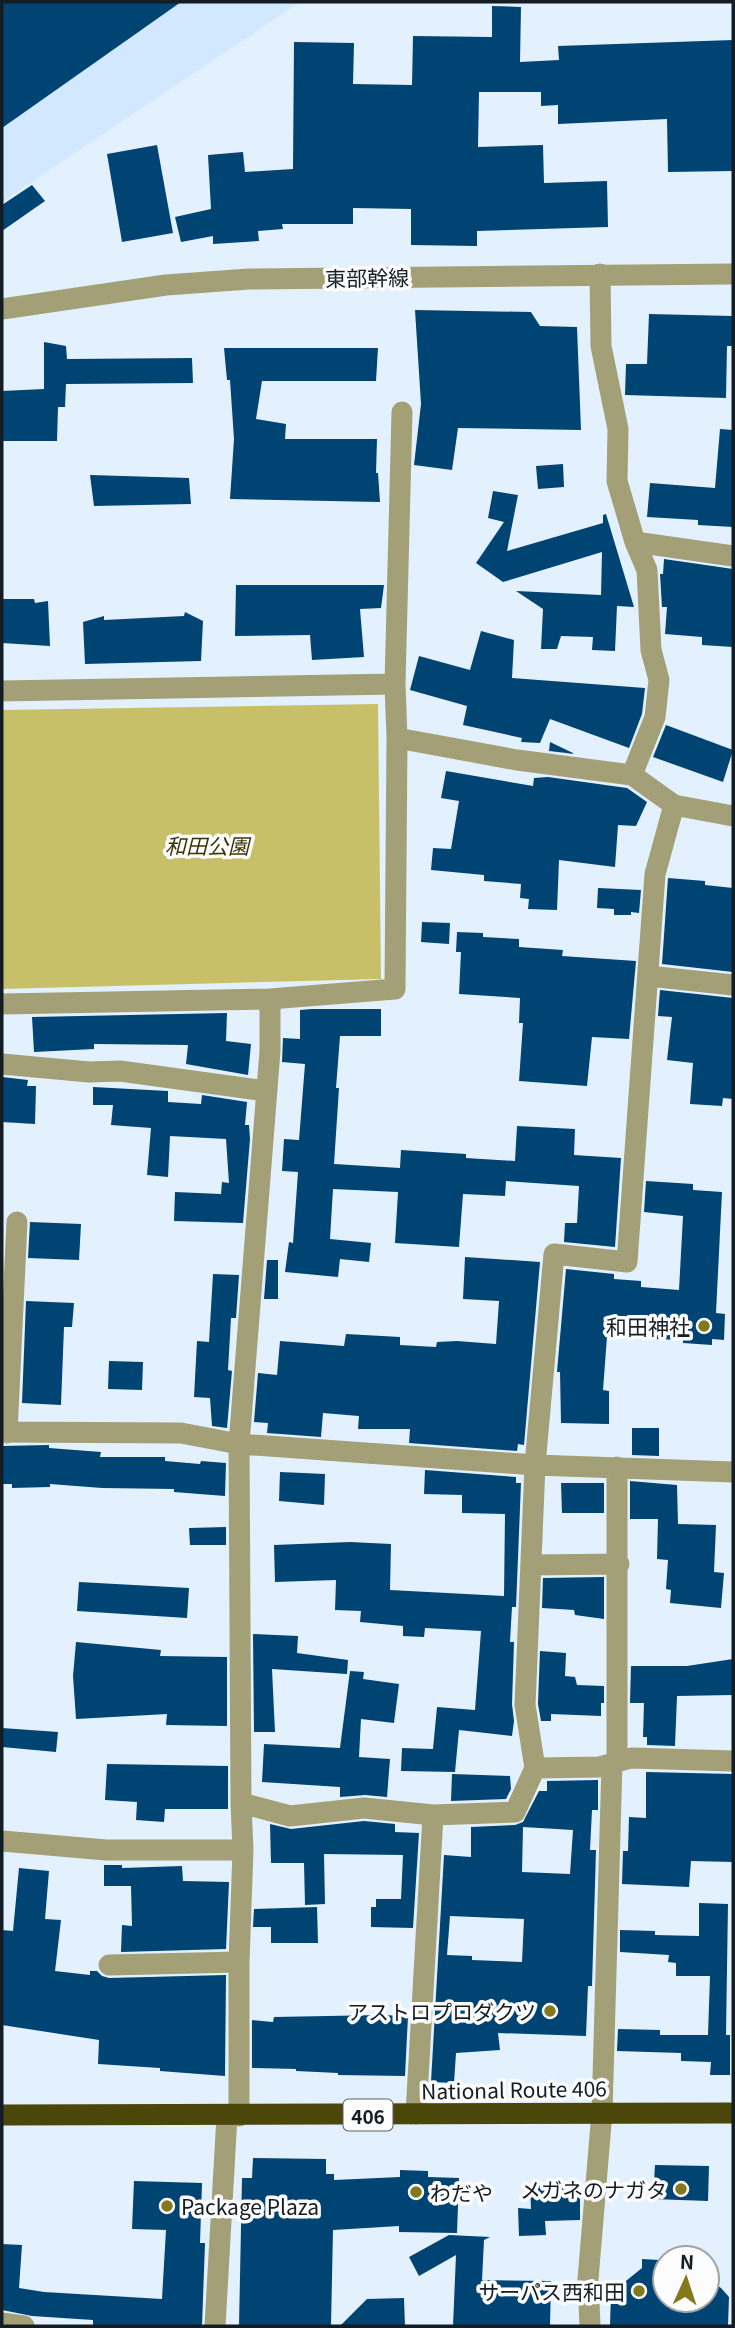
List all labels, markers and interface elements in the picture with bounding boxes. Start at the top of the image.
street label: 東部幹線 [325,261,409,293]
park label: 和田公園 [165,830,252,860]
place label: 和田神社 [606,1311,690,1341]
marker: 和田神社 [696,1318,712,1334]
place label: アストロプロダクツ [347,1996,536,2026]
marker: アストロプロダクツ [542,2003,558,2019]
street label: National Route 406 [421,2072,607,2106]
road number: 406 [344,2100,392,2130]
place label: メガネのナガタ [520,2174,667,2204]
place label: わだや [430,2177,493,2207]
marker: メガネのナガタ [673,2181,689,2197]
marker: わだや [408,2184,424,2200]
place label: Package Plaza [181,2191,319,2221]
marker: Package Plaza [159,2198,175,2214]
north arrow [651,2244,721,2314]
text: N [679,2247,695,2274]
place label: サーパス西和田 [478,2276,625,2306]
marker: サーパス西和田 [631,2283,647,2299]

